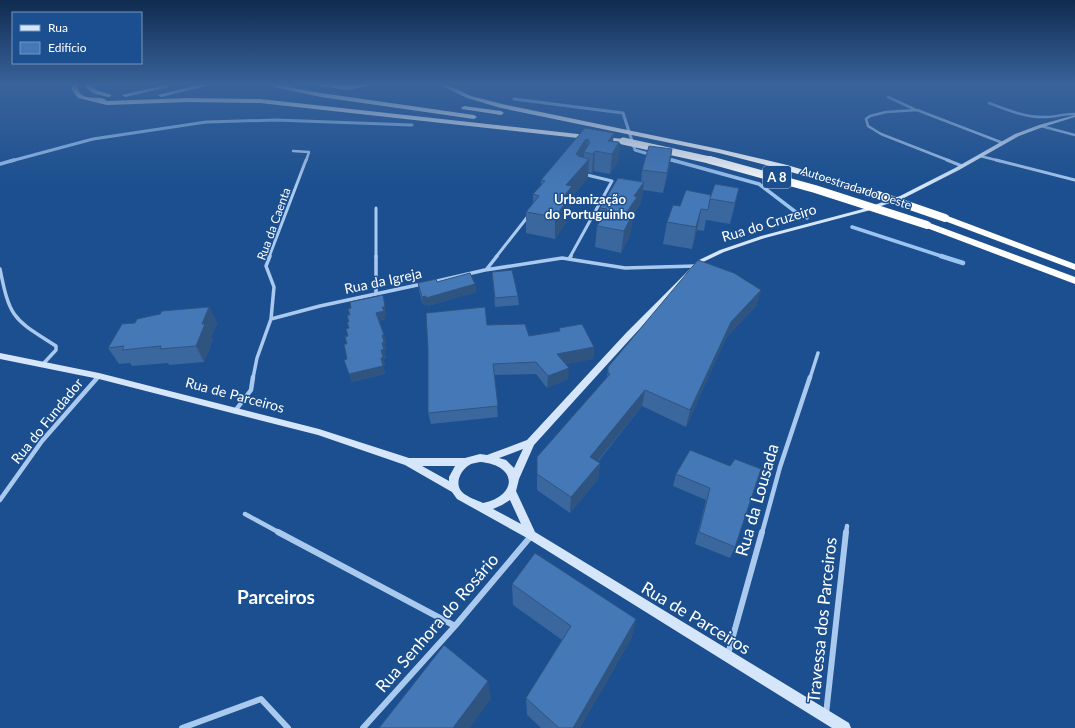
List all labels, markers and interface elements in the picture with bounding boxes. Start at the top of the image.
legend [12,12,142,64]
text: Rua [48,20,68,35]
text: Edifício [48,40,87,55]
street label: Autoestrada do Oeste [799,162,914,213]
road number: A 8 [763,166,791,188]
street label: Rua da Caenta [253,186,294,262]
district label: Urbanização do Portuguinho [545,191,635,222]
street label: Rua do Cruzeiro [719,200,818,245]
street label: Rua da Igreja [343,264,423,297]
street label: Rua de Parceiros [184,373,286,416]
street label: Rua do Fundador [7,375,86,467]
street label: Rua da Lousada [730,441,783,558]
street label: Travessa dos Parceiros [802,536,841,704]
street label: Rua Senhora do Rosário [371,549,503,696]
street label: Rua de Parceiros [638,577,755,658]
district label: Parceiros [237,585,315,608]

